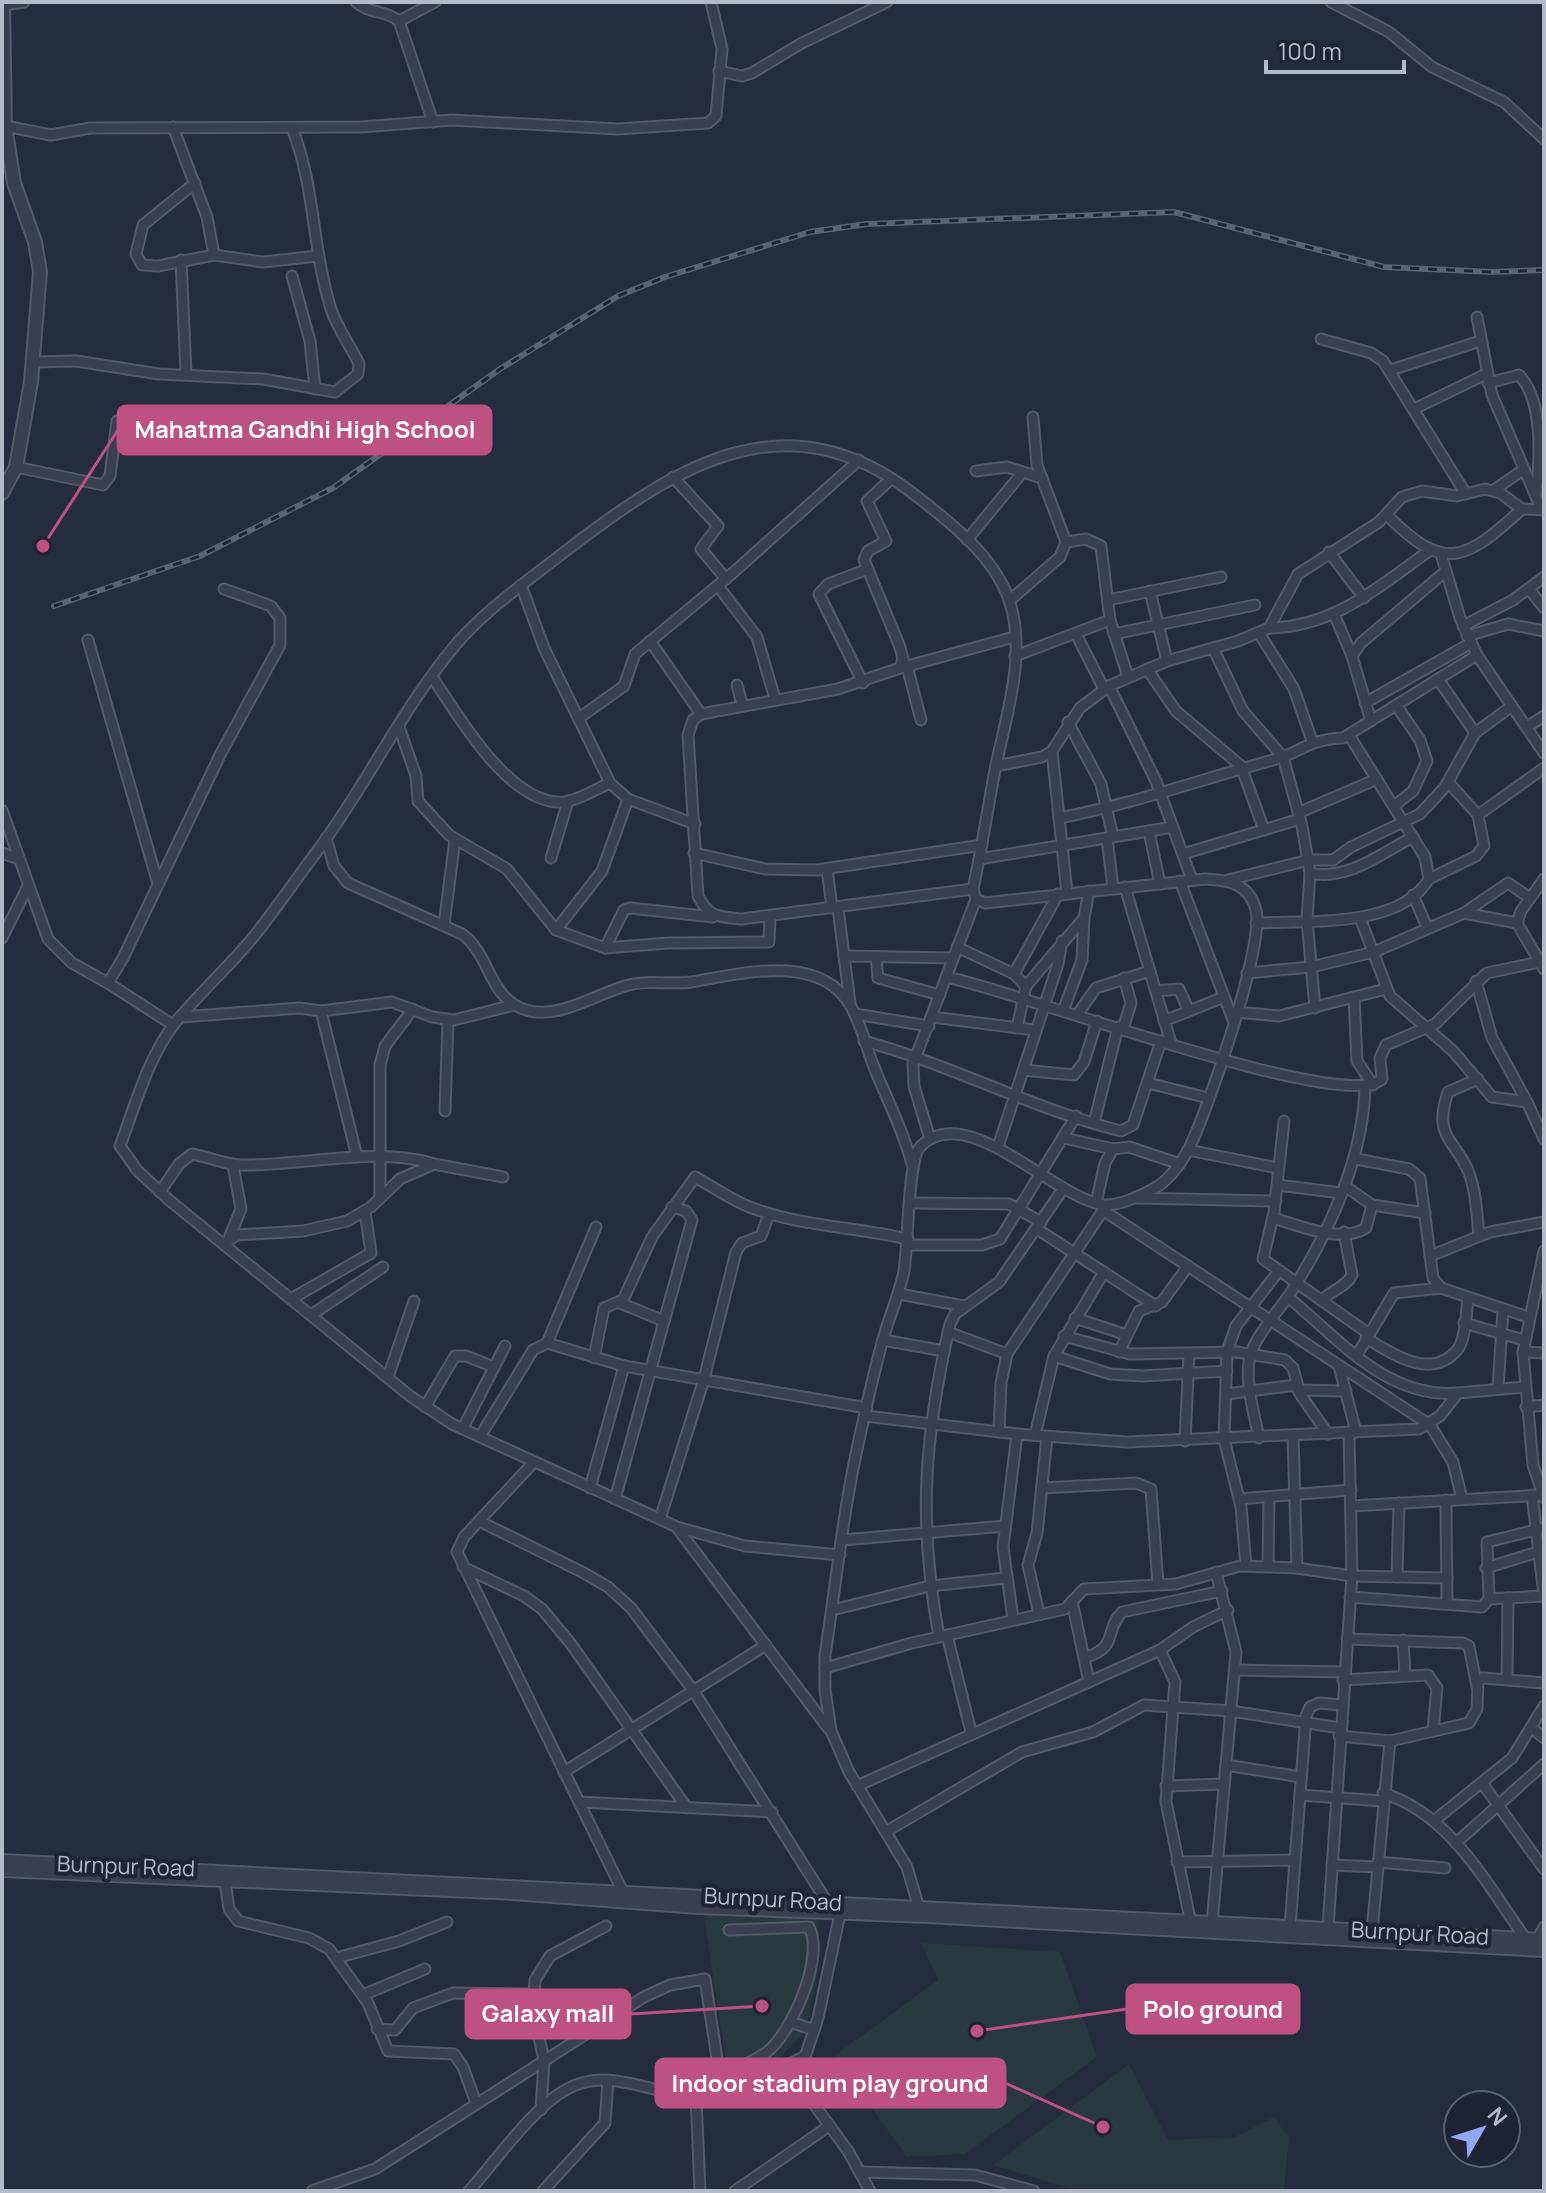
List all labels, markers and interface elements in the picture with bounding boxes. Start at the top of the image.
scale bar [1266,24,1404,74]
text: 100 m [1278,34,1342,67]
callout: Mahatma Gandhi High School [118,406,491,454]
text: Mahatma Gandhi High School [135,412,475,445]
street label: Burnpur Road [56,1849,196,1883]
street label: Burnpur Road [703,1880,843,1918]
street label: Burnpur Road [1350,1914,1490,1952]
callout: Polo ground [1127,1985,1299,2033]
callout: Galaxy mall [466,1990,630,2038]
text: Polo ground [1143,1992,1283,2025]
text: Galaxy mall [482,1996,614,2029]
callout: Indoor stadium play ground [656,2059,1005,2107]
text: Indoor stadium play ground [672,2066,988,2099]
north arrow [1442,2089,1522,2169]
text: N [1481,2101,1514,2132]

